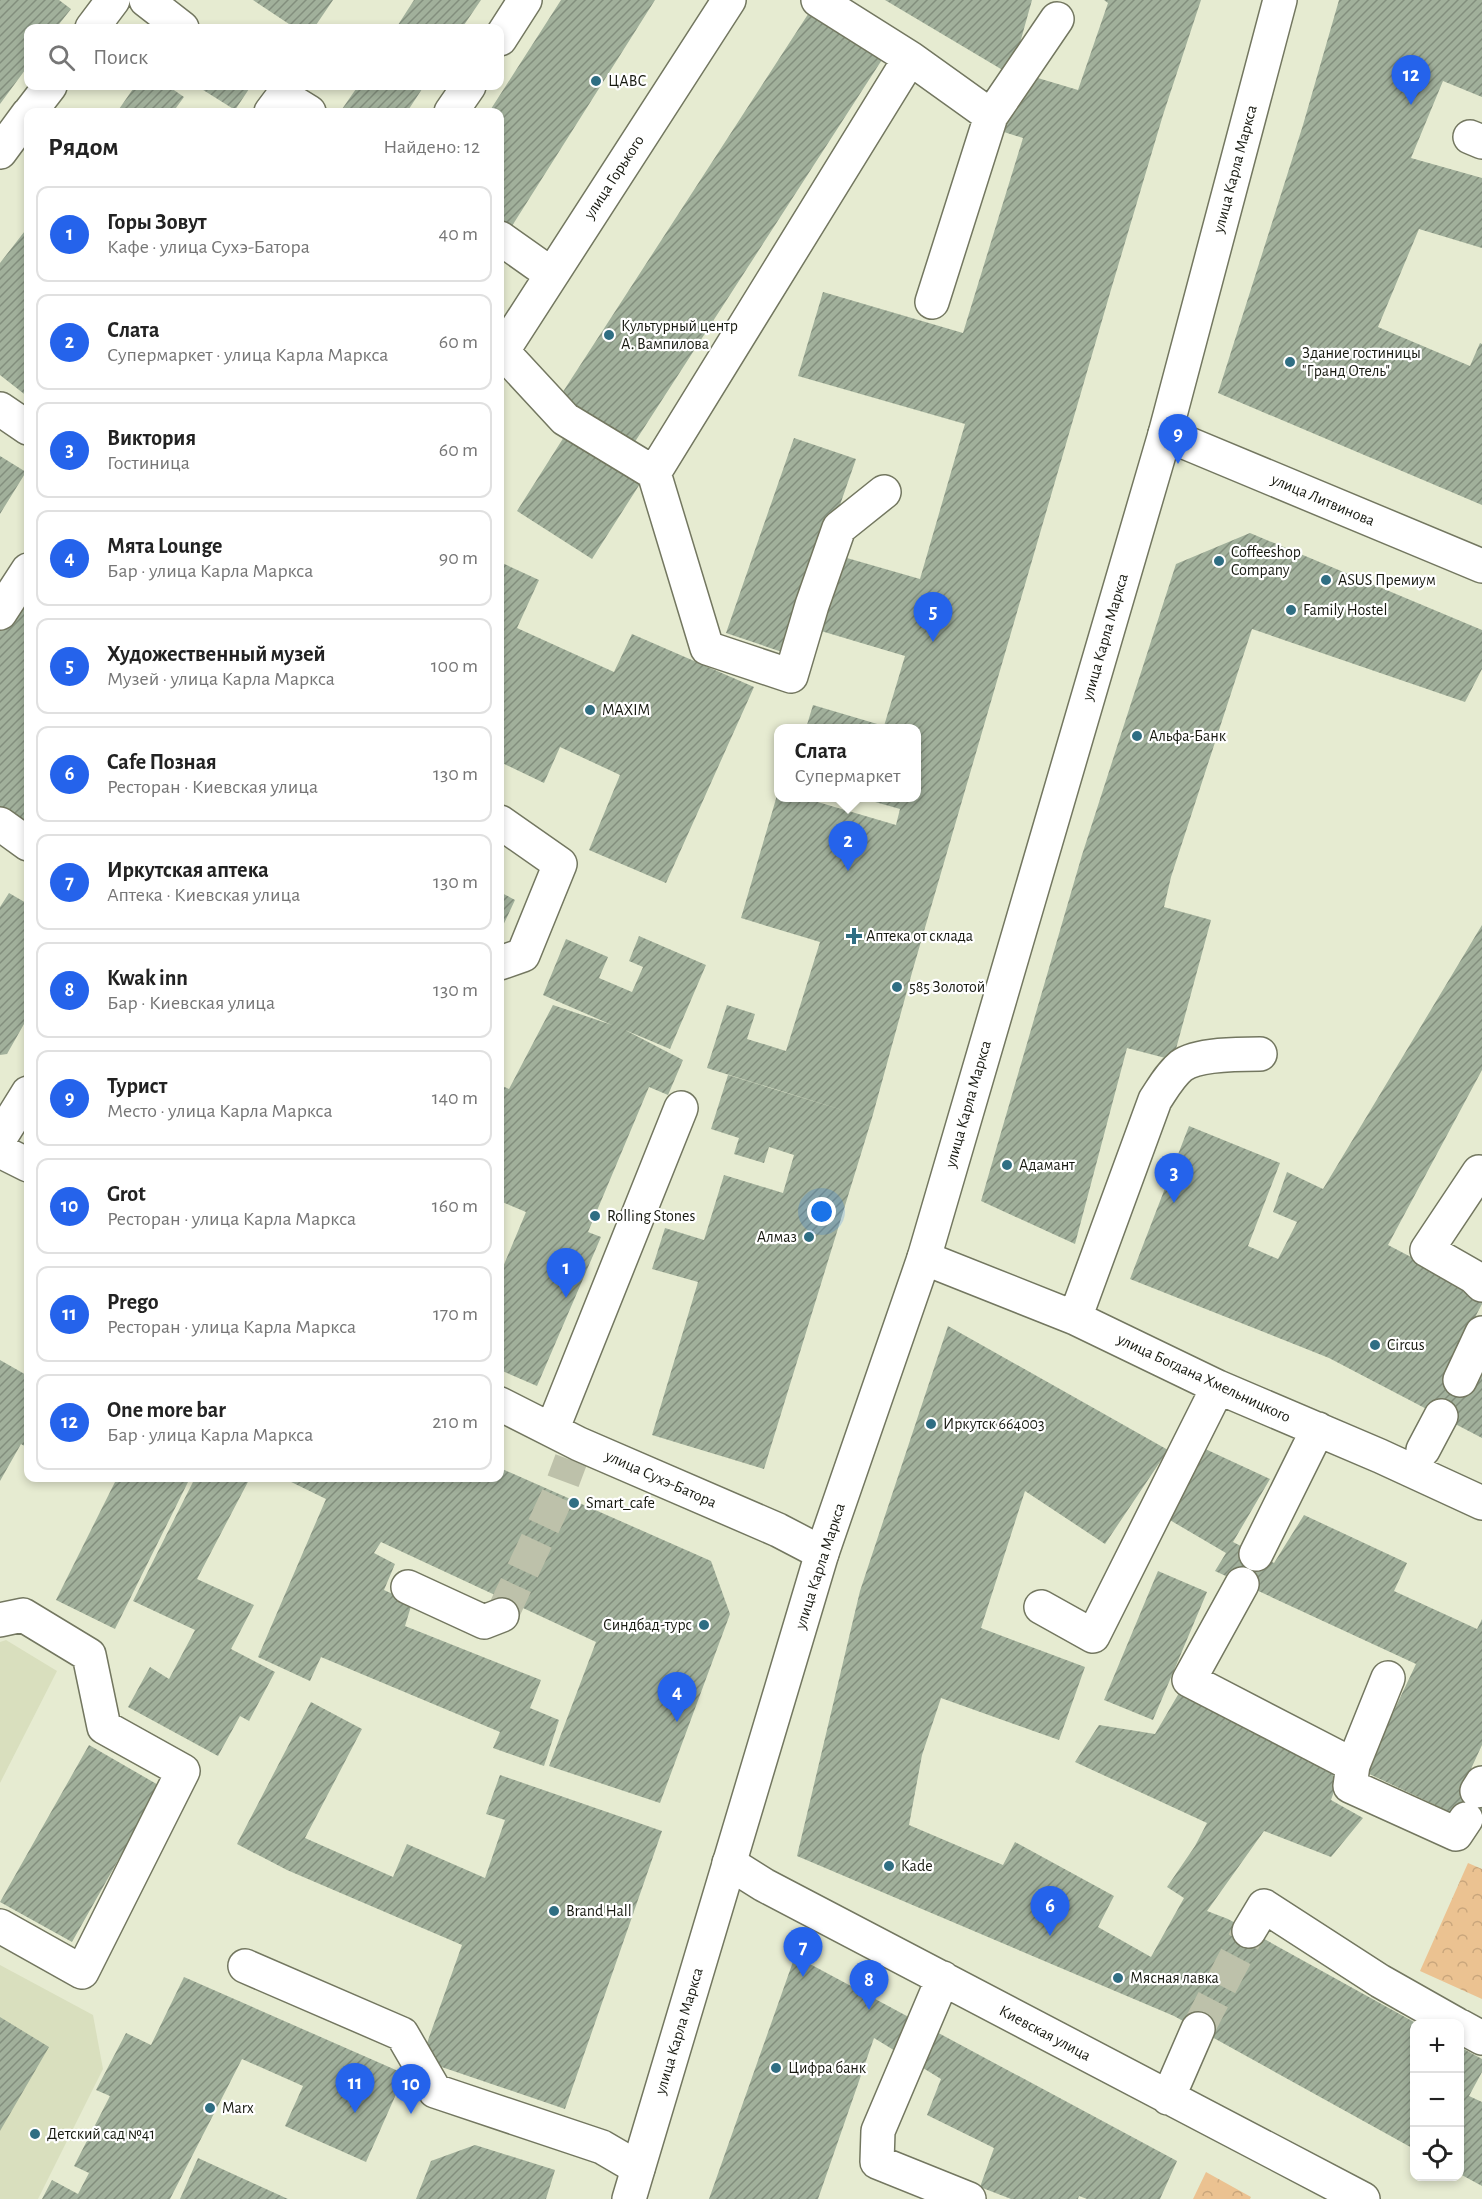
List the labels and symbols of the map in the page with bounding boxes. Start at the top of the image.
pin: 12 [1392,56,1430,105]
place label: ЦАВС [608,73,647,89]
marker: ЦАВС [589,74,603,88]
street label: улица Карла Маркса [1210,103,1261,236]
street label: улица Горького [581,132,648,223]
place label: Культурный центр А. Вампилова [621,318,738,352]
marker: Культурный центр А. Вампилова [602,328,616,342]
place label: Здание гостиницы "Гранд Отель" [1302,345,1421,379]
marker: Здание гостиницы "Гранд Отель" [1283,355,1297,369]
pin: 9 [1158,414,1198,464]
street label: улица Литвинова [1268,471,1377,530]
place label: Coffeeshop Company [1231,544,1301,579]
marker: Coffeeshop Company [1212,554,1226,568]
street label: улица Карла Маркса [1079,572,1132,704]
place label: ASUS Премиум [1338,572,1436,589]
marker: ASUS Премиум [1319,573,1333,587]
pin: 5 [914,592,952,642]
place label: Family Hostel [1303,602,1387,619]
marker: Family Hostel [1284,603,1298,617]
place label: MAXIM [602,702,650,718]
marker: MAXIM [583,703,597,717]
place label: Альфа-Банк [1149,728,1227,744]
marker: Альфа-Банк [1130,729,1144,743]
pin: 2 [828,822,868,871]
place label: Аптека от склада [866,928,973,944]
marker: Аптека от склада [847,929,861,943]
place label: 585 Золотой [909,979,985,995]
marker: 585 Золотой [890,980,904,994]
street label: улица Карла Маркса [942,1039,995,1171]
pin: 3 [1154,1154,1194,1203]
place label: Адамант [1019,1157,1075,1173]
marker: Адамант [1000,1158,1014,1172]
your location [807,1197,836,1226]
place label: Rolling Stones [607,1208,695,1224]
marker: Rolling Stones [588,1209,602,1223]
place label: Алмаз [757,1229,797,1245]
marker: Алмаз [802,1230,816,1244]
pin: 1 [546,1248,586,1298]
street label: улица Богдана Хмельницкого [1114,1330,1293,1426]
place label: Circus [1387,1337,1425,1353]
marker: Circus [1368,1338,1382,1352]
place label: Иркутск 664003 [943,1416,1045,1433]
marker: Иркутск 664003 [924,1417,938,1431]
street label: улица Сухэ-Батора [602,1447,719,1512]
place label: Smart_cafe [586,1495,655,1511]
marker: Smart_cafe [567,1496,581,1510]
street label: улица Карла Маркса [792,1501,849,1632]
place label: Синдбад-турс [603,1617,692,1634]
marker: Синдбад-турс [697,1618,711,1632]
pin: 4 [658,1672,696,1722]
place label: Kade [901,1858,933,1874]
marker: Kade [882,1859,896,1873]
pin: 6 [1030,1886,1070,1936]
place label: Brand Hall [566,1903,632,1919]
marker: Brand Hall [547,1904,561,1918]
pin: 7 [784,1928,822,1977]
pin: 8 [850,1960,888,2010]
street label: улица Карла Маркса [652,1966,707,2097]
place label: Мясная лавка [1130,1970,1219,1986]
marker: Мясная лавка [1111,1971,1125,1985]
street label: Киевская улица [996,2002,1093,2065]
place label: Цифра банк [788,2060,867,2076]
marker: Цифра банк [769,2061,783,2075]
pin: 11 [336,2064,374,2113]
pin: 10 [392,2064,430,2114]
place label: Marx [222,2100,254,2116]
marker: Marx [203,2101,217,2115]
place label: Детский сад №41 [47,2126,155,2142]
marker: Детский сад №41 [28,2127,42,2141]

